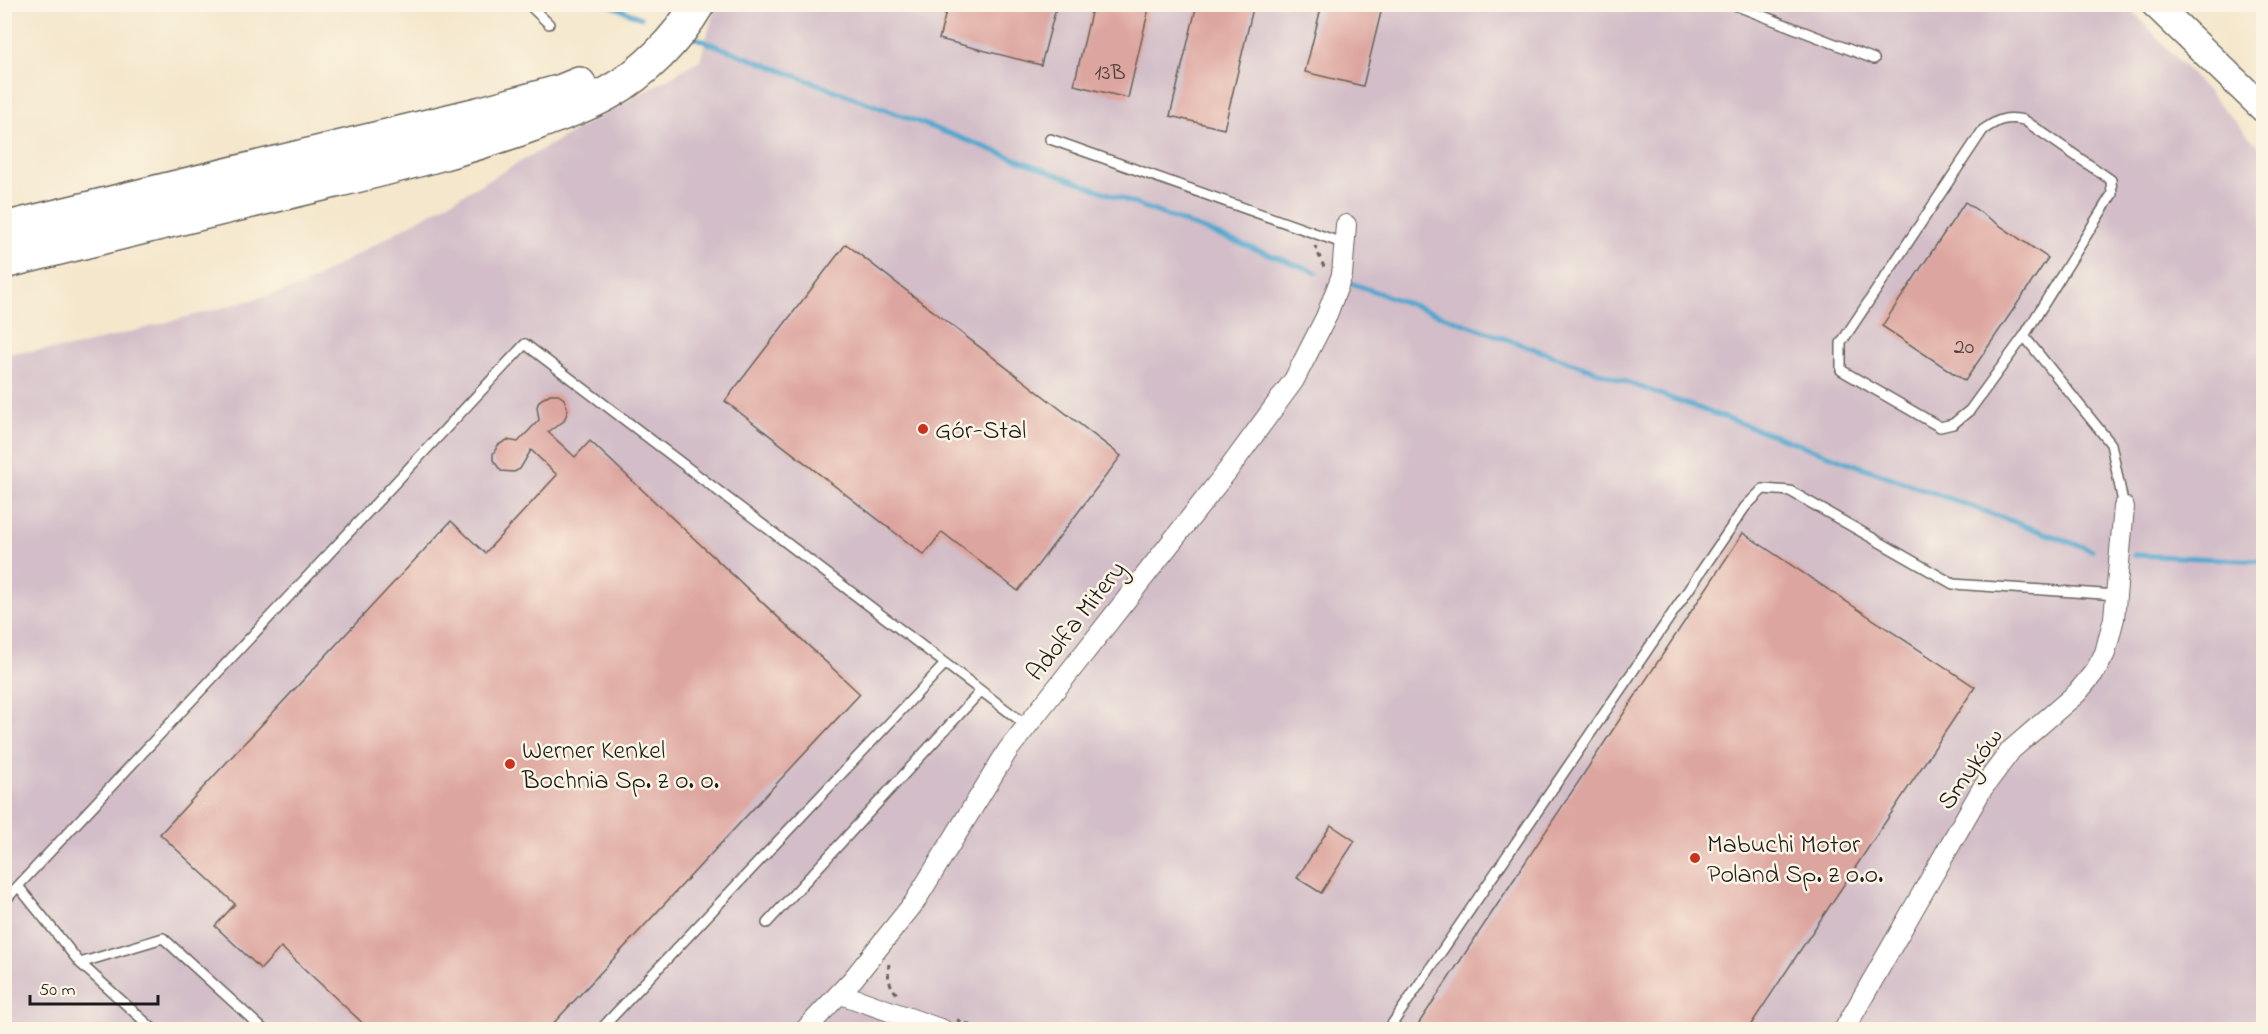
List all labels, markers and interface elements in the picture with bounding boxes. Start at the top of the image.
house number: 13B [1095,58,1126,90]
house number: 20 [1954,332,1974,364]
place label: Gór-Stal [935,413,1026,451]
marker: Gór-Stal [916,422,930,436]
street label: Adolfa Mitery [1018,554,1137,690]
street label: Smyków [1929,721,2014,819]
place label: Werner Kenkel Bochnia Sp. z o. o. [521,733,719,801]
marker: Werner Kenkel Bochnia Sp. z o. o. [503,757,517,771]
place label: Mabuchi Motor Poland Sp. z o.o. [1707,827,1883,895]
marker: Mabuchi Motor Poland Sp. z o.o. [1688,851,1702,865]
scale bar [30,968,158,1006]
text: 50 m [39,978,76,1004]

